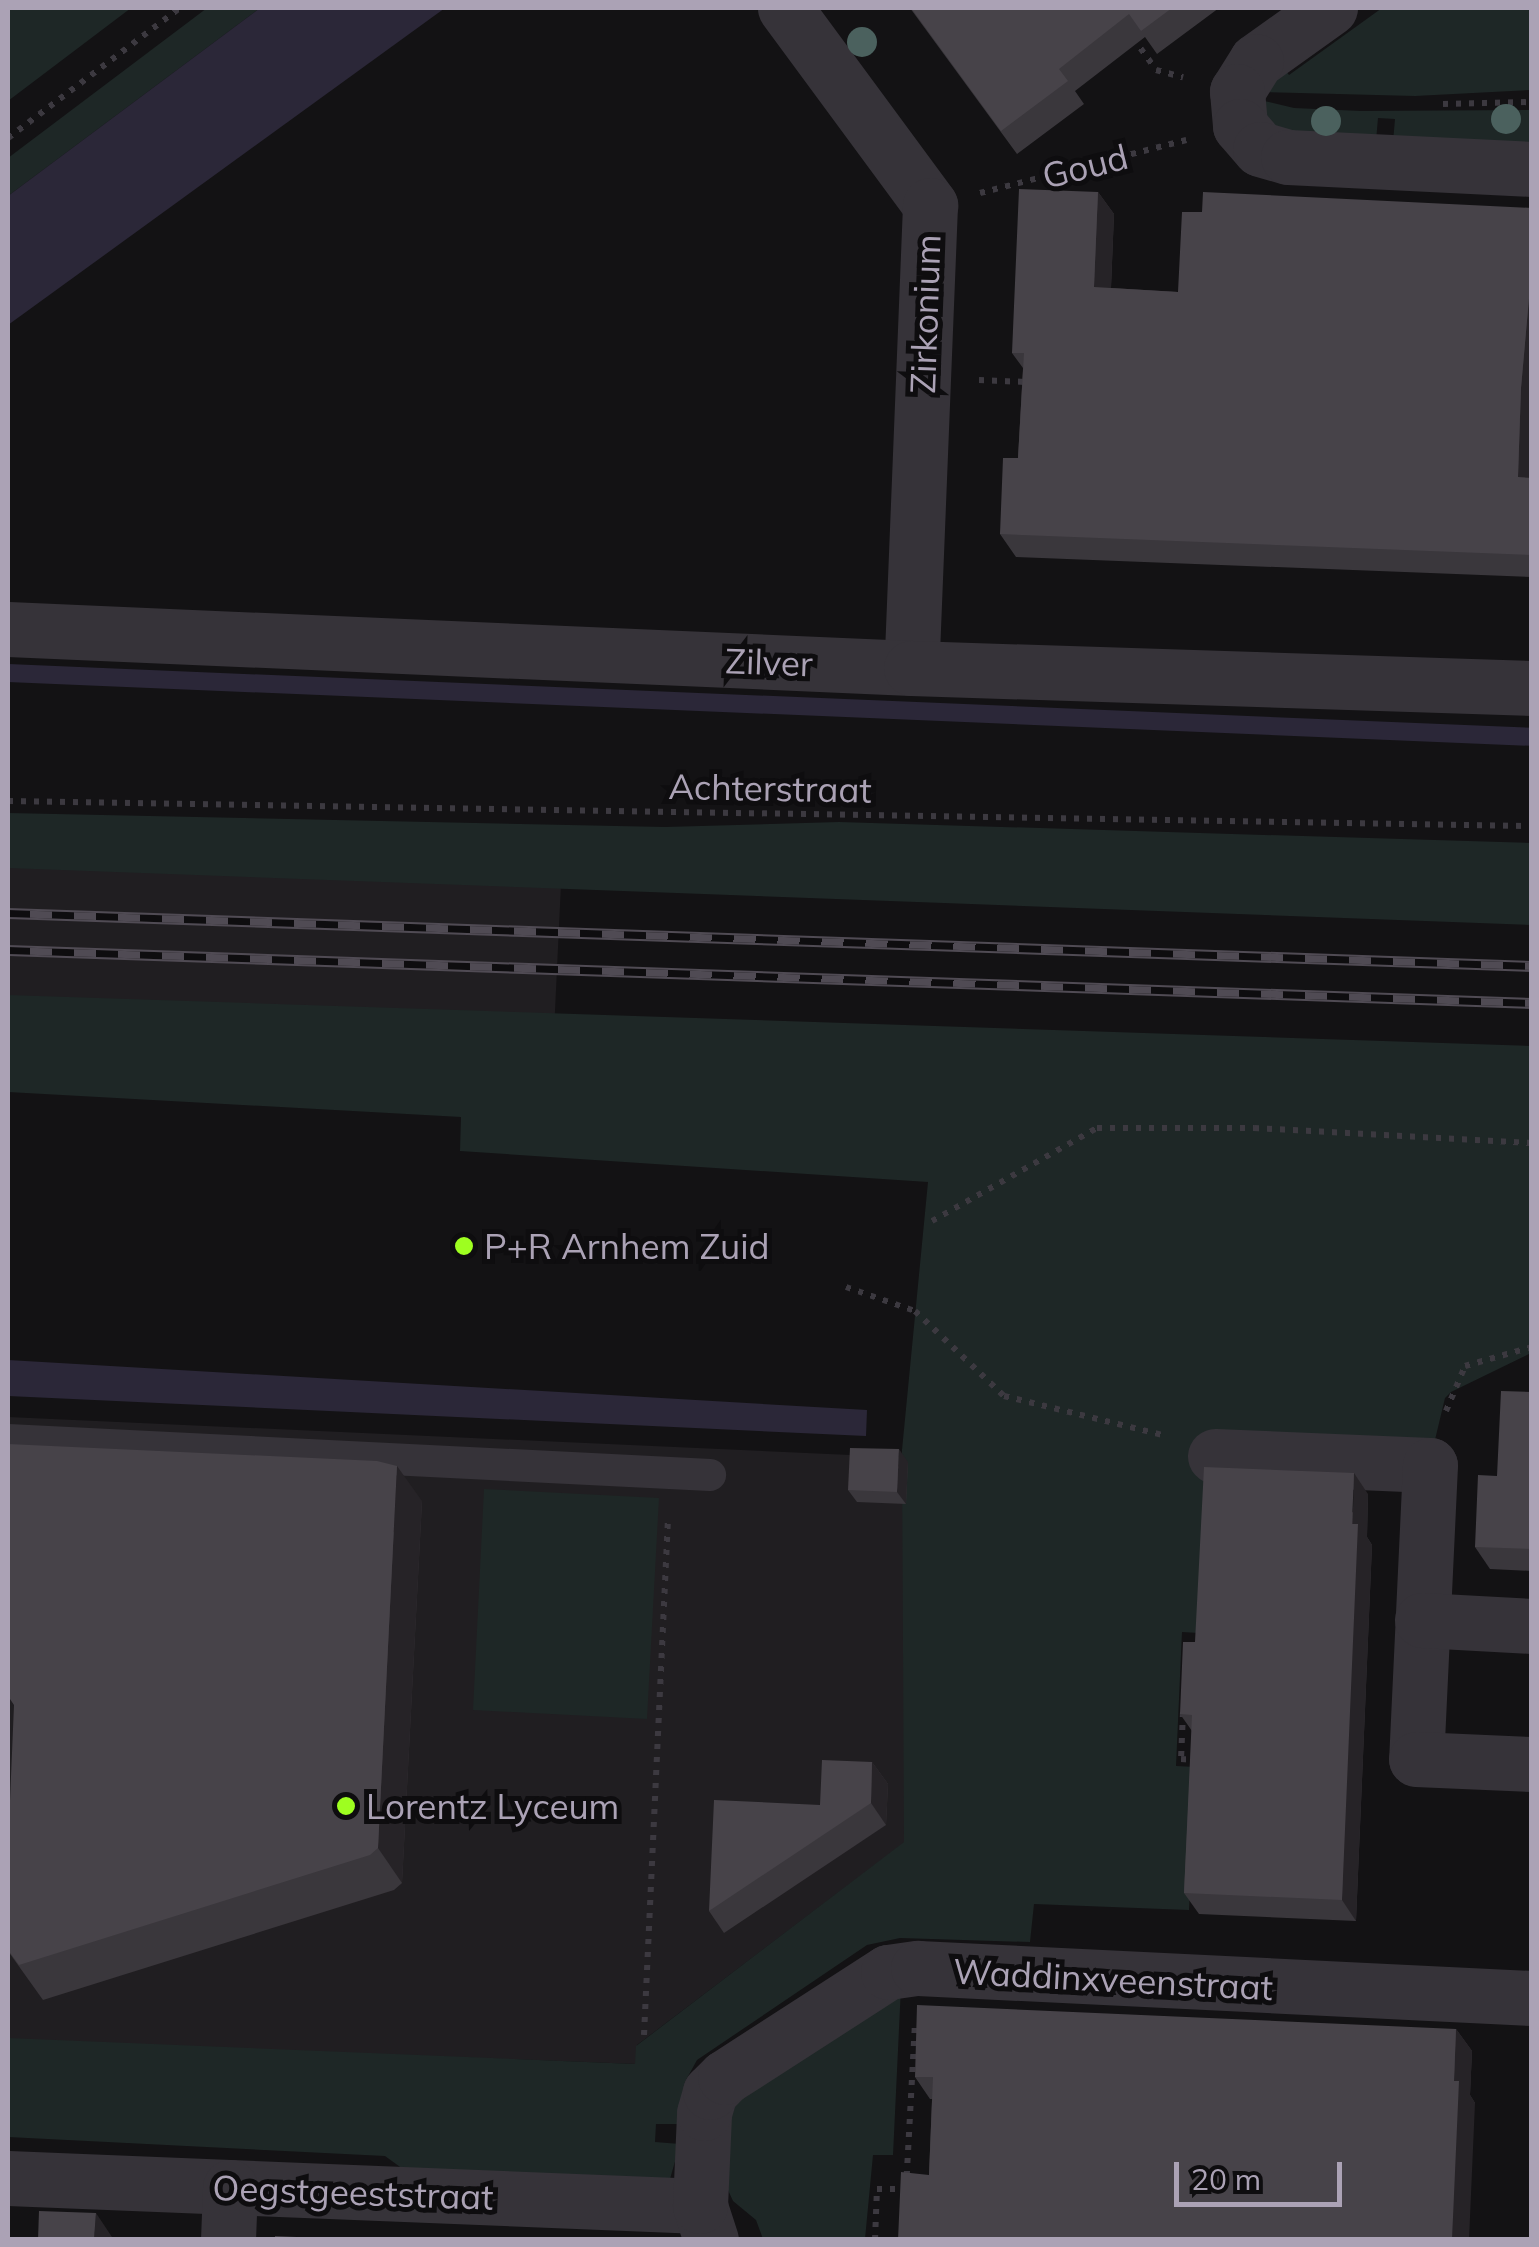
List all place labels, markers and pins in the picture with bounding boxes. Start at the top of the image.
place label: P+R Arnhem Zuid [484,1225,770,1267]
marker: P+R Arnhem Zuid [453,1235,475,1257]
place label: Lorentz Lyceum [366,1785,619,1827]
marker: Lorentz Lyceum [335,1795,357,1817]

